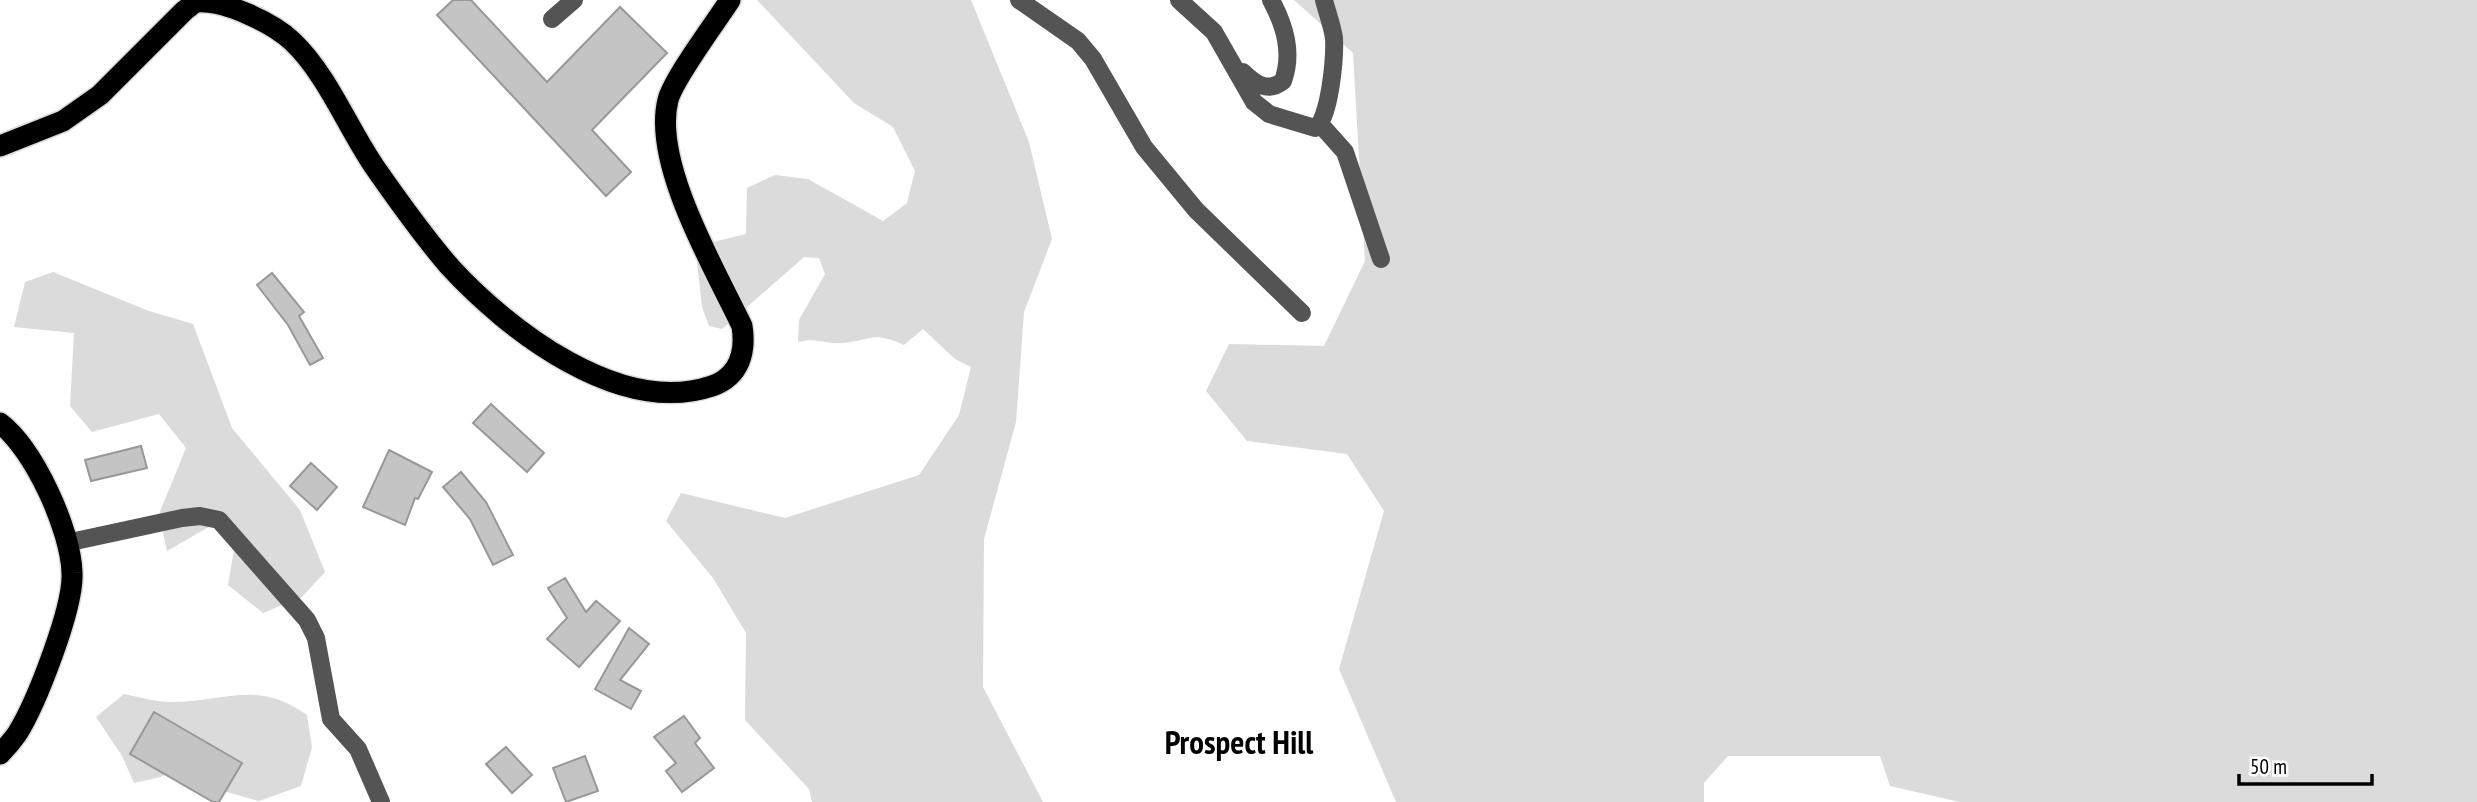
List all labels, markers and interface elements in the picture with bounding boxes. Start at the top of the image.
district label: Prospect Hill [1165,720,1314,763]
scale bar [2239,742,2372,786]
text: 50 m [2250,753,2287,780]

